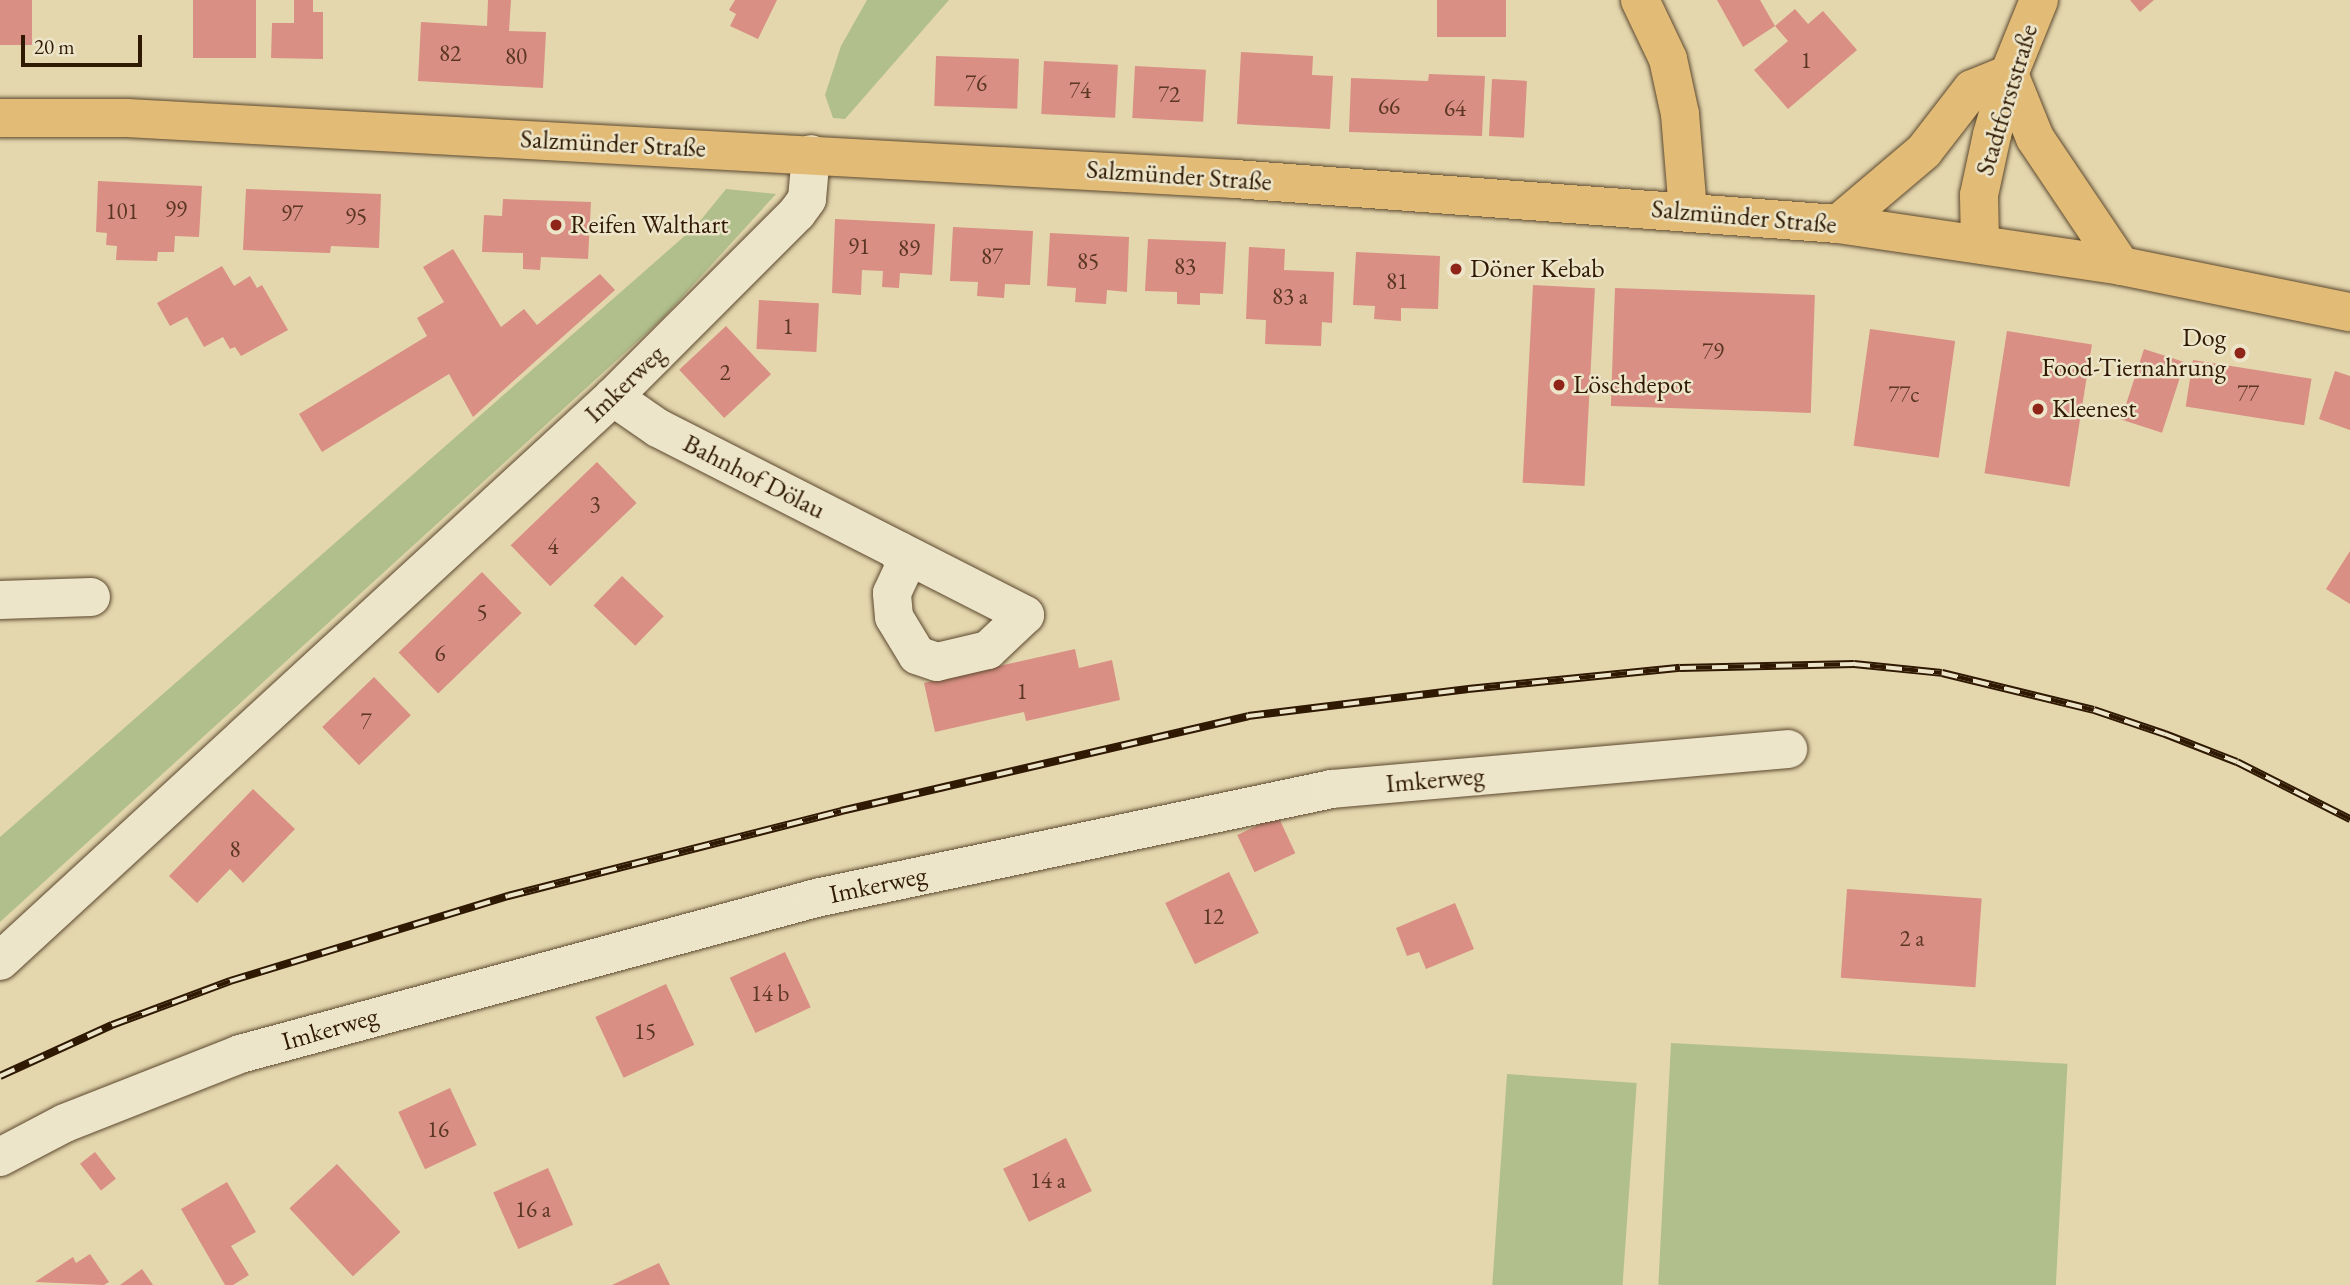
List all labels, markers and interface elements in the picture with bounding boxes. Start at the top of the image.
scale bar [24,21,145,65]
street label: Stadtforststraße [1969,21,2045,179]
text: 20 m [34,33,75,60]
house number: 82 [439,39,461,67]
house number: 80 [505,42,527,70]
house number: 1 [1800,46,1812,74]
house number: 76 [965,69,987,97]
house number: 74 [1069,76,1091,104]
house number: 72 [1158,80,1180,108]
house number: 66 [1378,92,1400,120]
house number: 64 [1444,94,1466,122]
street label: Salzmünder Straße [519,124,707,164]
street label: Salzmünder Straße [1085,154,1273,198]
street label: Salzmünder Straße [1650,193,1838,241]
house number: 99 [165,195,187,223]
house number: 101 [105,197,139,225]
house number: 97 [281,199,303,227]
house number: 95 [345,202,367,230]
place label: Reifen Walthart [570,209,728,241]
marker: Reifen Walthart [548,217,564,233]
house number: 91 [848,232,870,260]
house number: 89 [898,234,920,262]
house number: 87 [981,242,1003,270]
house number: 85 [1077,247,1099,275]
house number: 83 [1174,252,1196,280]
place label: Döner Kebab [1470,253,1605,285]
marker: Döner Kebab [1448,261,1464,277]
house number: 81 [1386,267,1408,295]
house number: 83 a [1272,282,1308,310]
house number: 1 [782,312,794,340]
place label: Dog Food-Tiernahrung [2041,322,2226,384]
house number: 79 [1702,337,1724,365]
street label: Imkerweg [579,338,671,430]
marker: Dog Food-Tiernahrung [2232,345,2248,361]
house number: 2 [719,358,731,386]
place label: Löschdepot [1573,369,1691,401]
marker: Löschdepot [1551,377,1567,393]
house number: 77 [2237,379,2259,407]
house number: 77c [1888,380,1920,408]
place label: Kleenest [2052,393,2136,425]
marker: Kleenest [2030,401,2046,417]
street label: Bahnhof Dölau [678,428,830,526]
house number: 3 [589,490,601,518]
house number: 4 [547,532,559,560]
house number: 5 [476,598,488,626]
house number: 6 [434,639,446,667]
house number: 1 [1016,677,1028,705]
house number: 7 [360,707,372,735]
street label: Imkerweg [1384,760,1486,800]
house number: 8 [229,835,241,863]
street label: Imkerweg [826,859,930,911]
house number: 12 [1202,902,1224,930]
house number: 2 a [1900,924,1924,952]
house number: 14 b [751,979,789,1007]
street label: Imkerweg [278,1000,382,1058]
house number: 15 [634,1017,656,1045]
house number: 16 [427,1115,449,1143]
house number: 14 a [1030,1166,1066,1194]
house number: 16 a [515,1195,551,1223]

